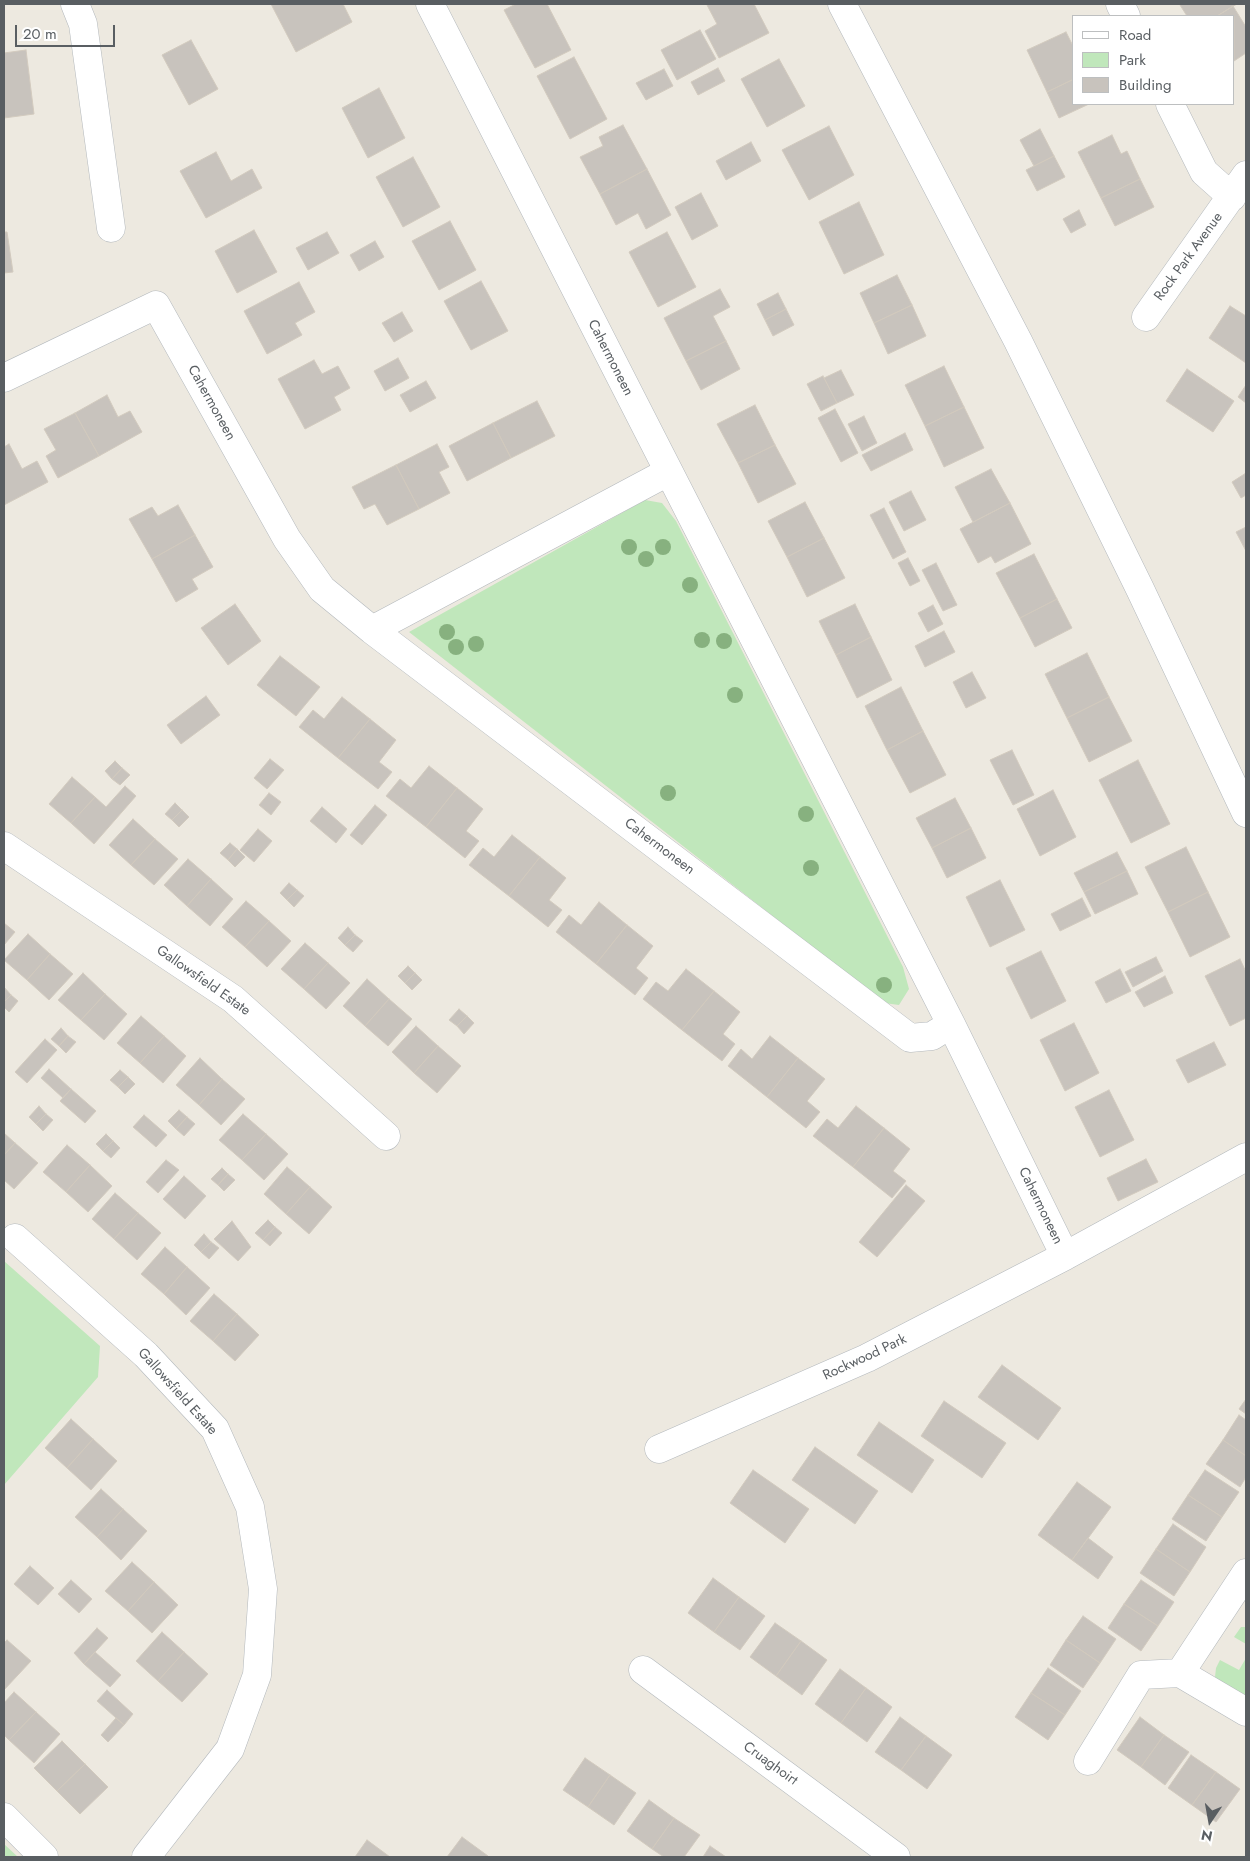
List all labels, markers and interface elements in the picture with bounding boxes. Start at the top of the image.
scale bar [18,15,118,47]
legend [1072,15,1235,105]
text: 20 m [23,23,57,45]
text: Road [1119,24,1151,46]
text: Park [1119,49,1146,71]
text: Building [1119,74,1171,96]
street label: Rock Park Avenue [1151,209,1227,305]
street label: Cahermoneen [584,317,636,399]
street label: Cahermoneen [183,362,239,444]
street label: Cahermoneen [621,815,697,879]
street label: Gallowsfield Estate [153,942,253,1020]
street label: Cahermoneen [1014,1165,1066,1247]
street label: Rockwood Park [821,1331,909,1385]
street label: Gallowsfield Estate [134,1345,220,1439]
street label: Cruaghoirt [739,1739,801,1789]
north arrow [1185,1796,1235,1846]
text: N [1199,1825,1214,1847]

